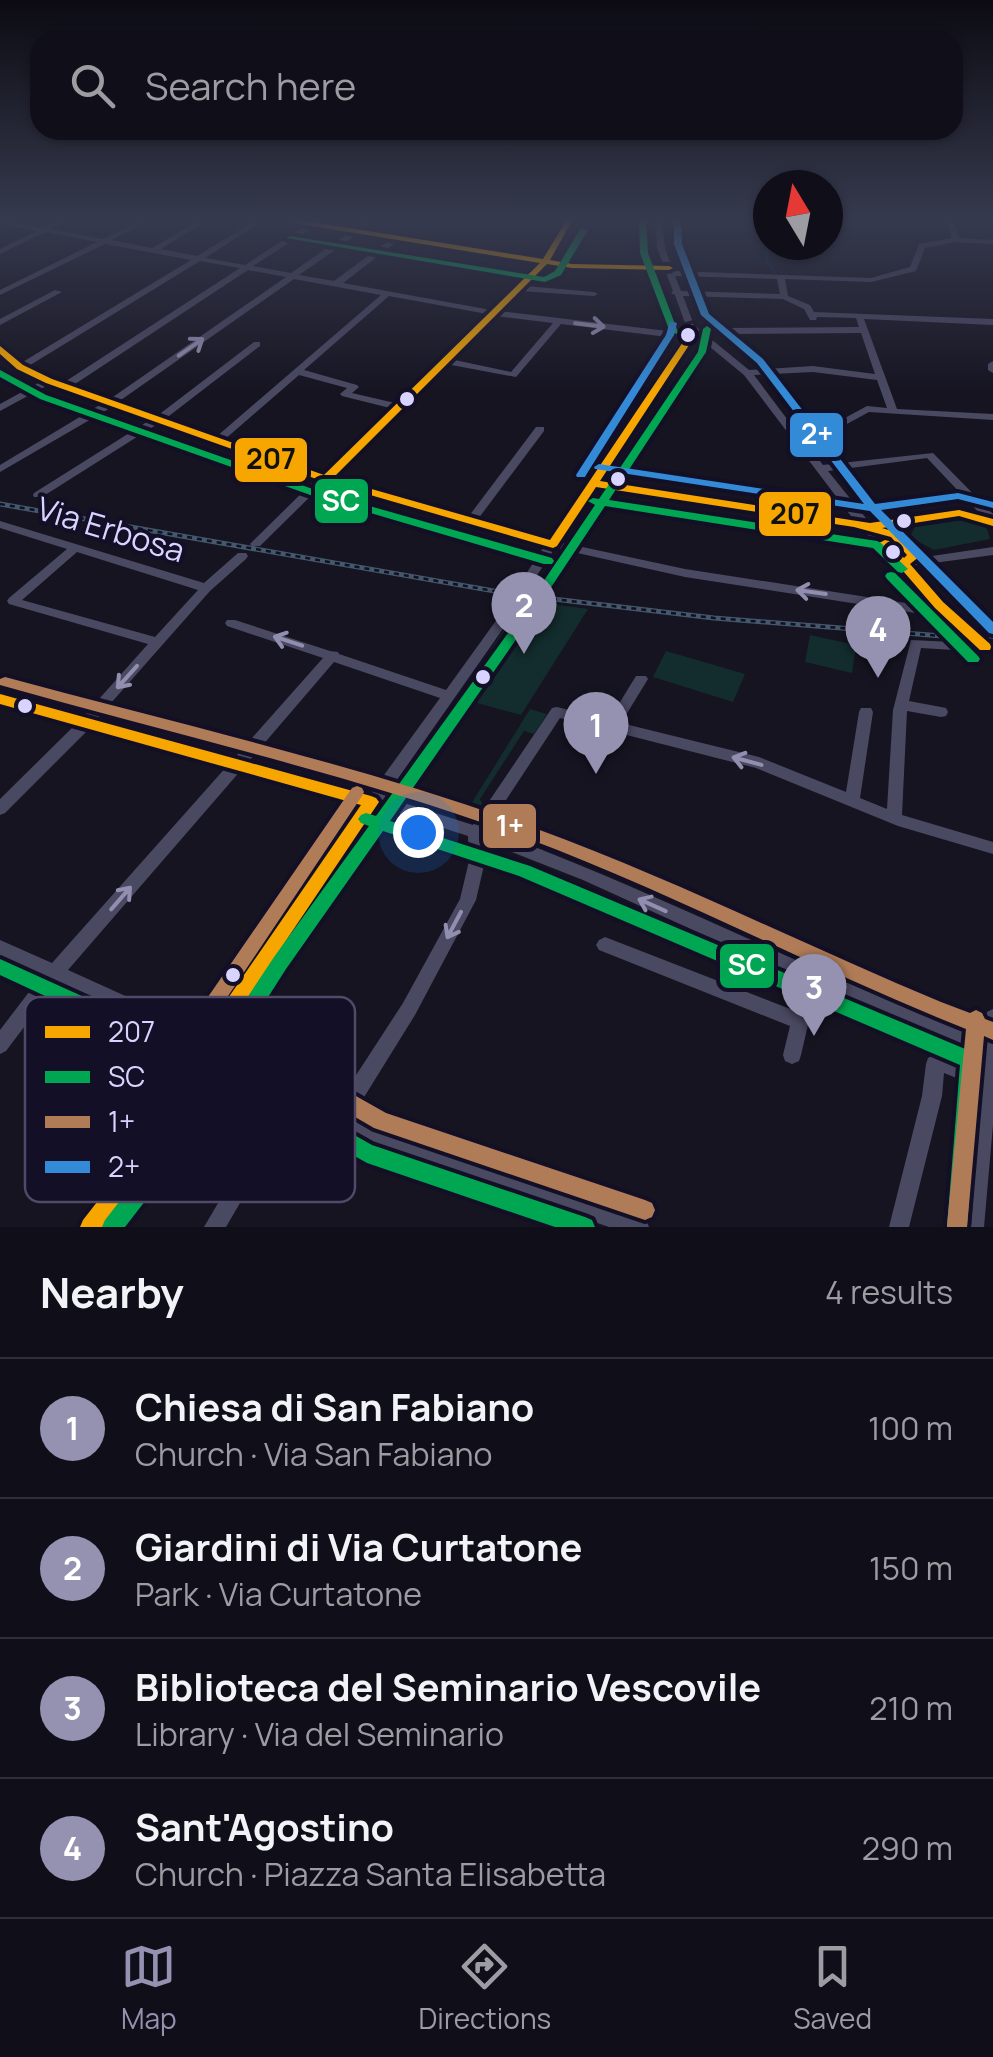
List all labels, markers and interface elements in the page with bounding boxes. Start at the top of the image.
search box [30,30,963,140]
icon: search [65,58,120,113]
text: Search here [145,59,356,111]
north arrow [753,170,843,260]
one-way arrow [574,316,606,335]
unlabelled marker [678,325,698,345]
one-way arrow [177,337,204,358]
unlabelled marker [397,389,417,409]
line badge: 2+ [788,411,845,459]
text: 2+ [801,414,833,452]
line badge: 207 [233,436,309,484]
text: 207 [246,439,296,477]
unlabelled marker [608,469,628,489]
line badge: SC [313,477,370,525]
text: SC [321,481,361,519]
street label: Via Erbosa [32,486,190,572]
line badge: 207 [757,490,833,538]
text: 207 [770,494,820,532]
unlabelled marker [894,511,914,531]
unlabelled marker [883,542,903,562]
pin: 2 [492,572,556,654]
one-way arrow [795,582,827,600]
pin: 4 [846,596,910,678]
one-way arrow [273,630,304,648]
one-way arrow [116,664,139,689]
unlabelled marker [473,667,493,687]
pin: 1 [564,692,628,774]
unlabelled marker [15,696,35,716]
one-way arrow [732,750,763,769]
line badge: 1+ [481,802,538,850]
text: 1+ [496,806,524,844]
your location [393,807,444,858]
one-way arrow [109,886,132,911]
one-way arrow [637,895,668,913]
one-way arrow [444,909,463,939]
line badge: SC [718,942,776,990]
text: SC [727,945,767,983]
pin: 3 [782,954,846,1036]
unlabelled marker [223,965,243,985]
legend [25,997,355,1202]
text: 207 [108,1012,155,1050]
text: SC [108,1057,145,1095]
text: 1+ [108,1102,135,1140]
text: 2+ [108,1147,140,1185]
text: Nearby [40,1263,184,1321]
text: 4 results [825,1270,953,1314]
text: Chiesa di San Fabiano [135,1380,534,1432]
text: 1 [65,1406,80,1450]
text: 100 m [868,1406,953,1450]
text: Church · Via San Fabiano [135,1432,492,1476]
text: Giardini di Via Curtatone [135,1520,582,1572]
text: 2 [63,1546,82,1590]
text: 150 m [869,1546,953,1590]
text: Park · Via Curtatone [135,1572,422,1616]
text: Biblioteca del Seminario Vescovile [135,1660,761,1712]
text: 3 [63,1686,82,1730]
text: 210 m [869,1686,953,1730]
text: Library · Via del Seminario [135,1712,504,1756]
text: Sant'Agostino [135,1800,394,1852]
text: 4 [63,1826,82,1870]
text: 290 m [862,1826,953,1870]
text: Church · Piazza Santa Elisabetta [135,1852,606,1896]
tab: Map [121,1939,177,2037]
tab: Directions [419,1939,551,2037]
tab: Saved [793,1939,872,2037]

